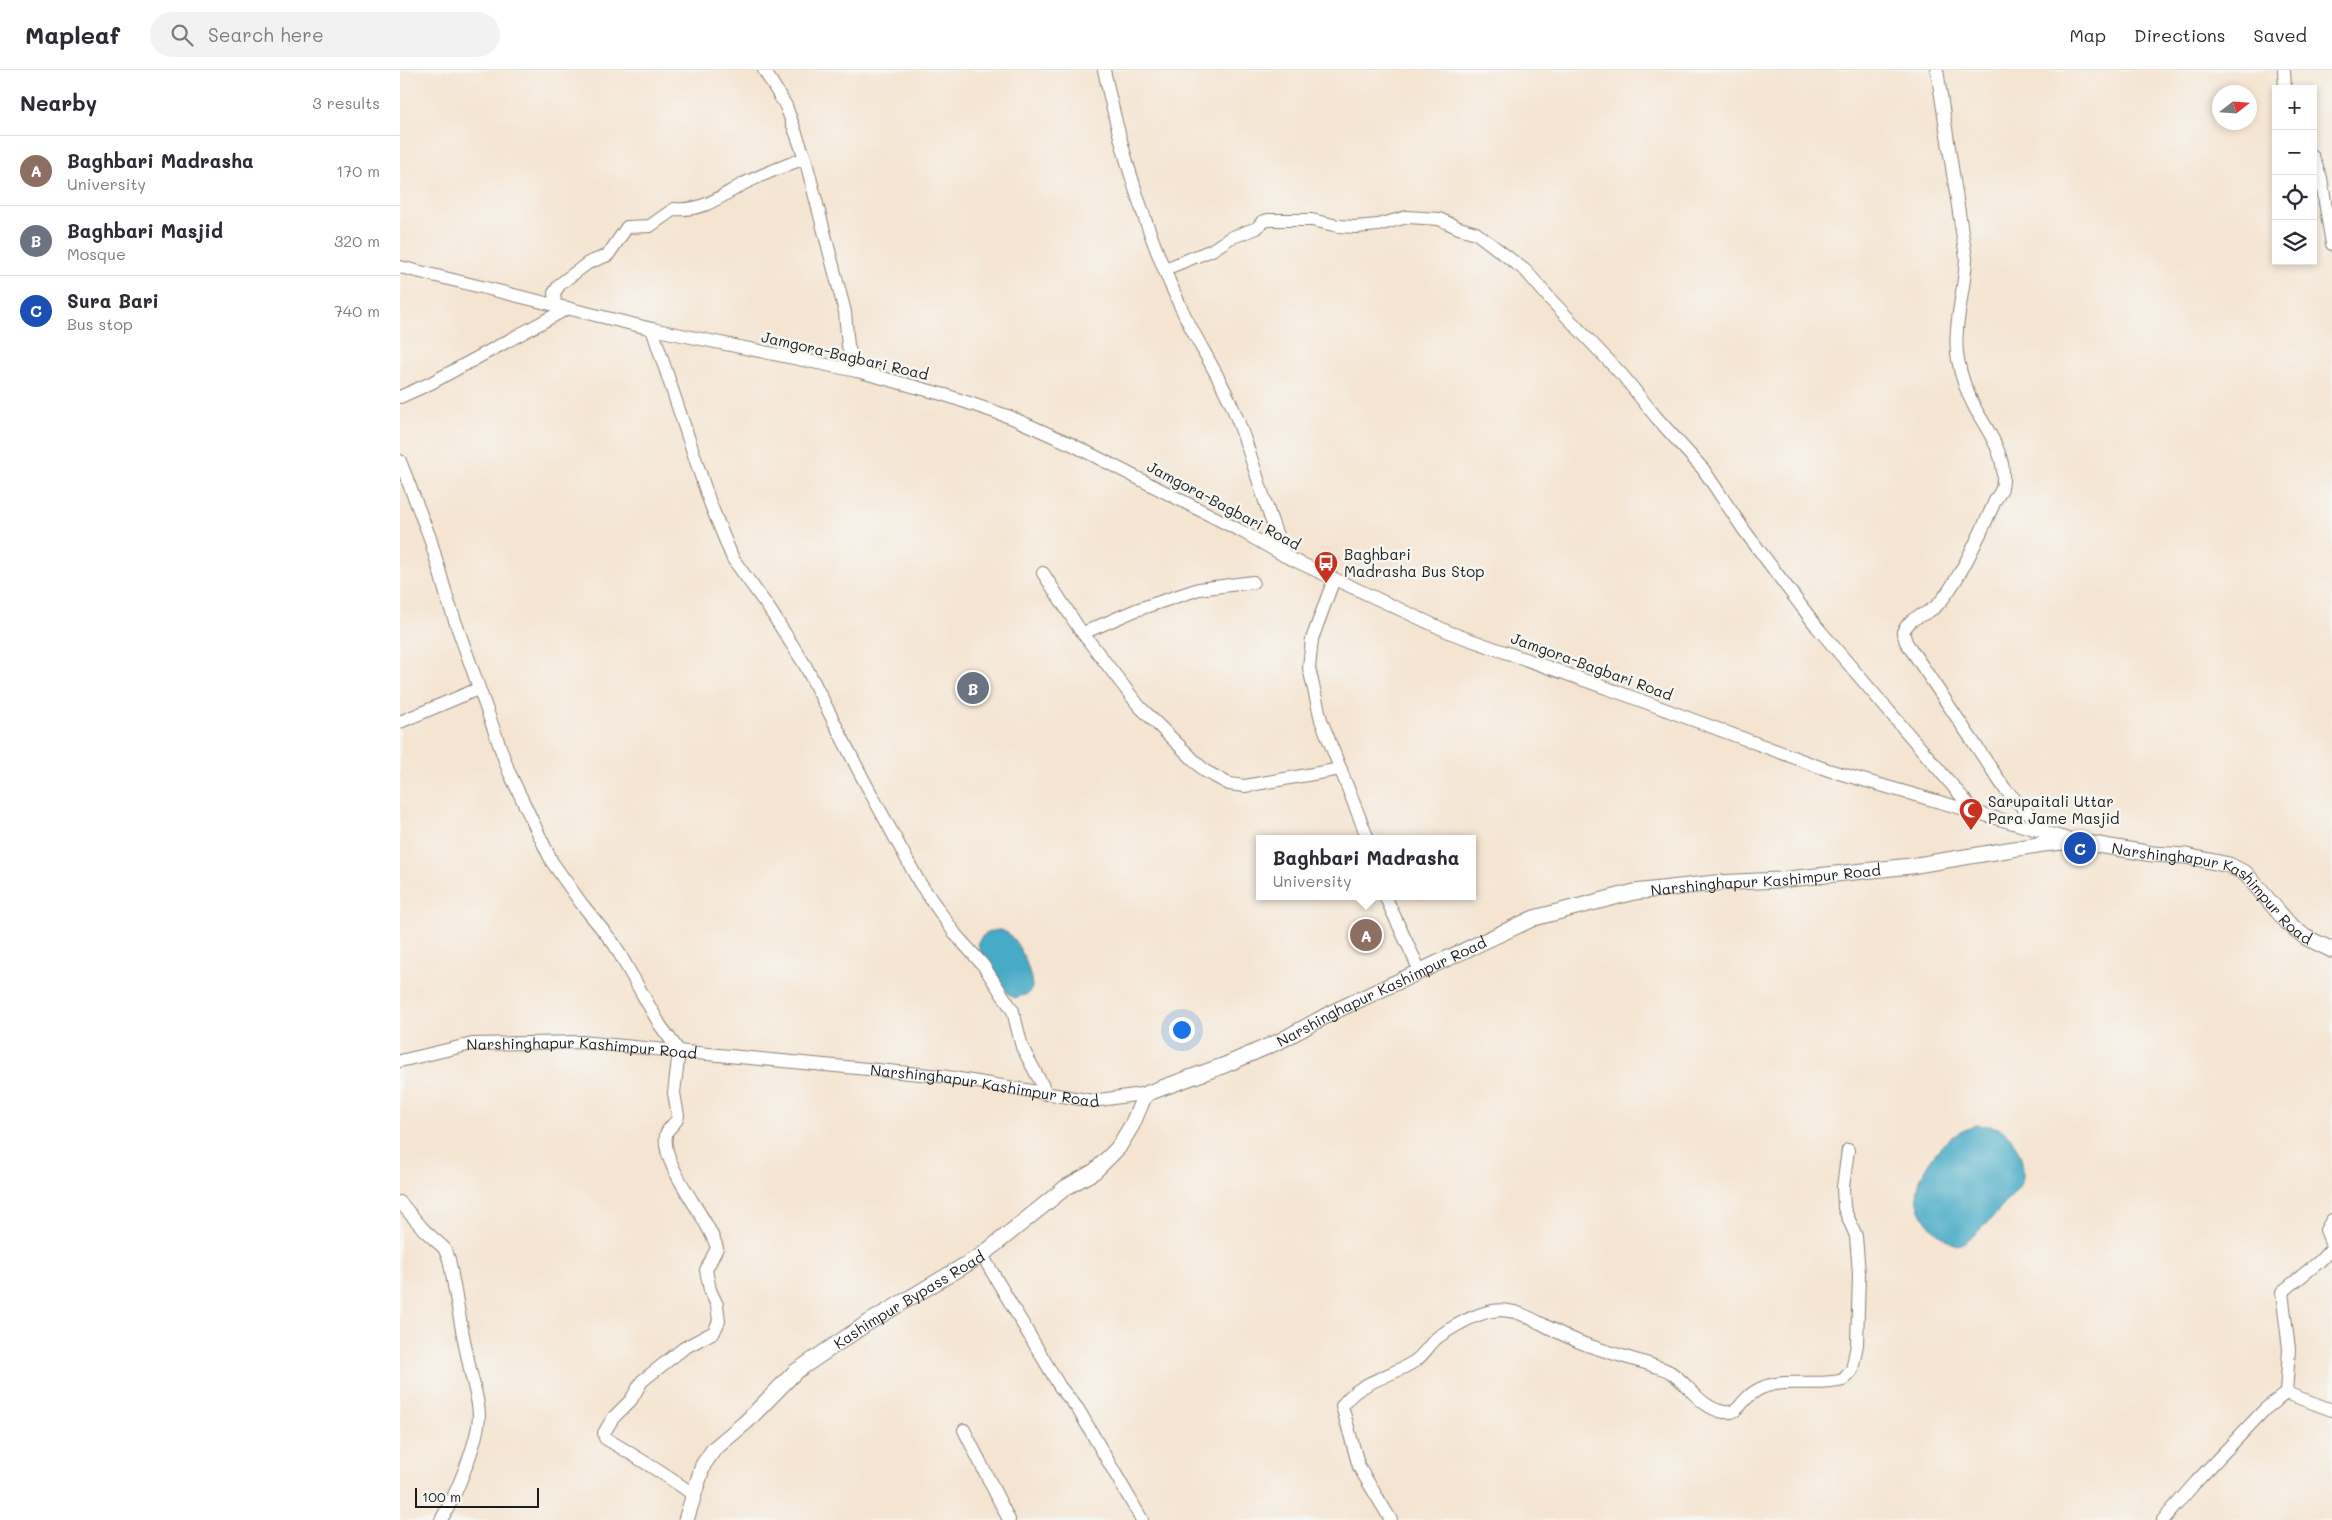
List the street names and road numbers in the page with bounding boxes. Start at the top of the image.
street label: Jamgora-Bagbari Road [759,326,931,384]
street label: Jamgora-Bagbari Road [1144,456,1304,554]
street label: Jamgora-Bagbari Road [1508,627,1676,705]
street label: Narshinghapur Kashimpur Road [2110,837,2315,949]
street label: Narshinghapur Kashimpur Road [1649,859,1882,900]
street label: Narshinghapur Kashimpur Road [1273,932,1489,1051]
street label: Narshinghapur Kashimpur Road [466,1032,698,1063]
street label: Narshinghapur Kashimpur Road [869,1059,1100,1111]
street label: Kashimpur Bypass Road [830,1246,988,1353]

